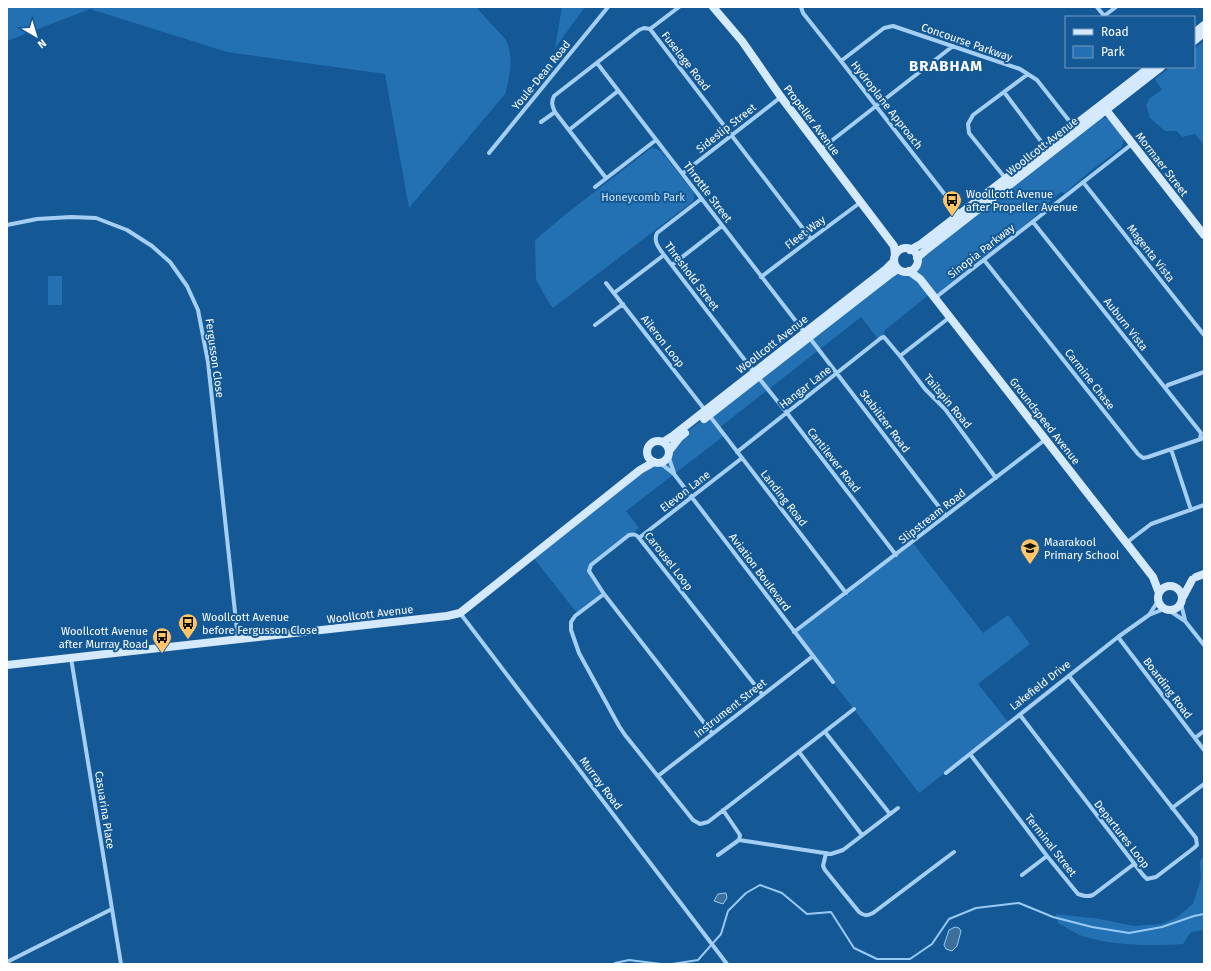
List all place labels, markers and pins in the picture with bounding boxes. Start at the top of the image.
place label: Woollcott Avenue after Propeller Avenue [966,188,1078,214]
bus stop icon: Woollcott Avenue after Propeller Avenue [941,189,963,217]
place label: Maarakool Primary School [1044,536,1119,562]
school or university icon: Maarakool Primary School [1019,537,1041,565]
place label: Woollcott Avenue before Fergusson Close [202,611,317,637]
bus stop icon: Woollcott Avenue before Fergusson Close [177,612,199,640]
place label: Woollcott Avenue after Murray Road [59,625,148,651]
bus stop icon: Woollcott Avenue after Murray Road [151,626,173,654]

